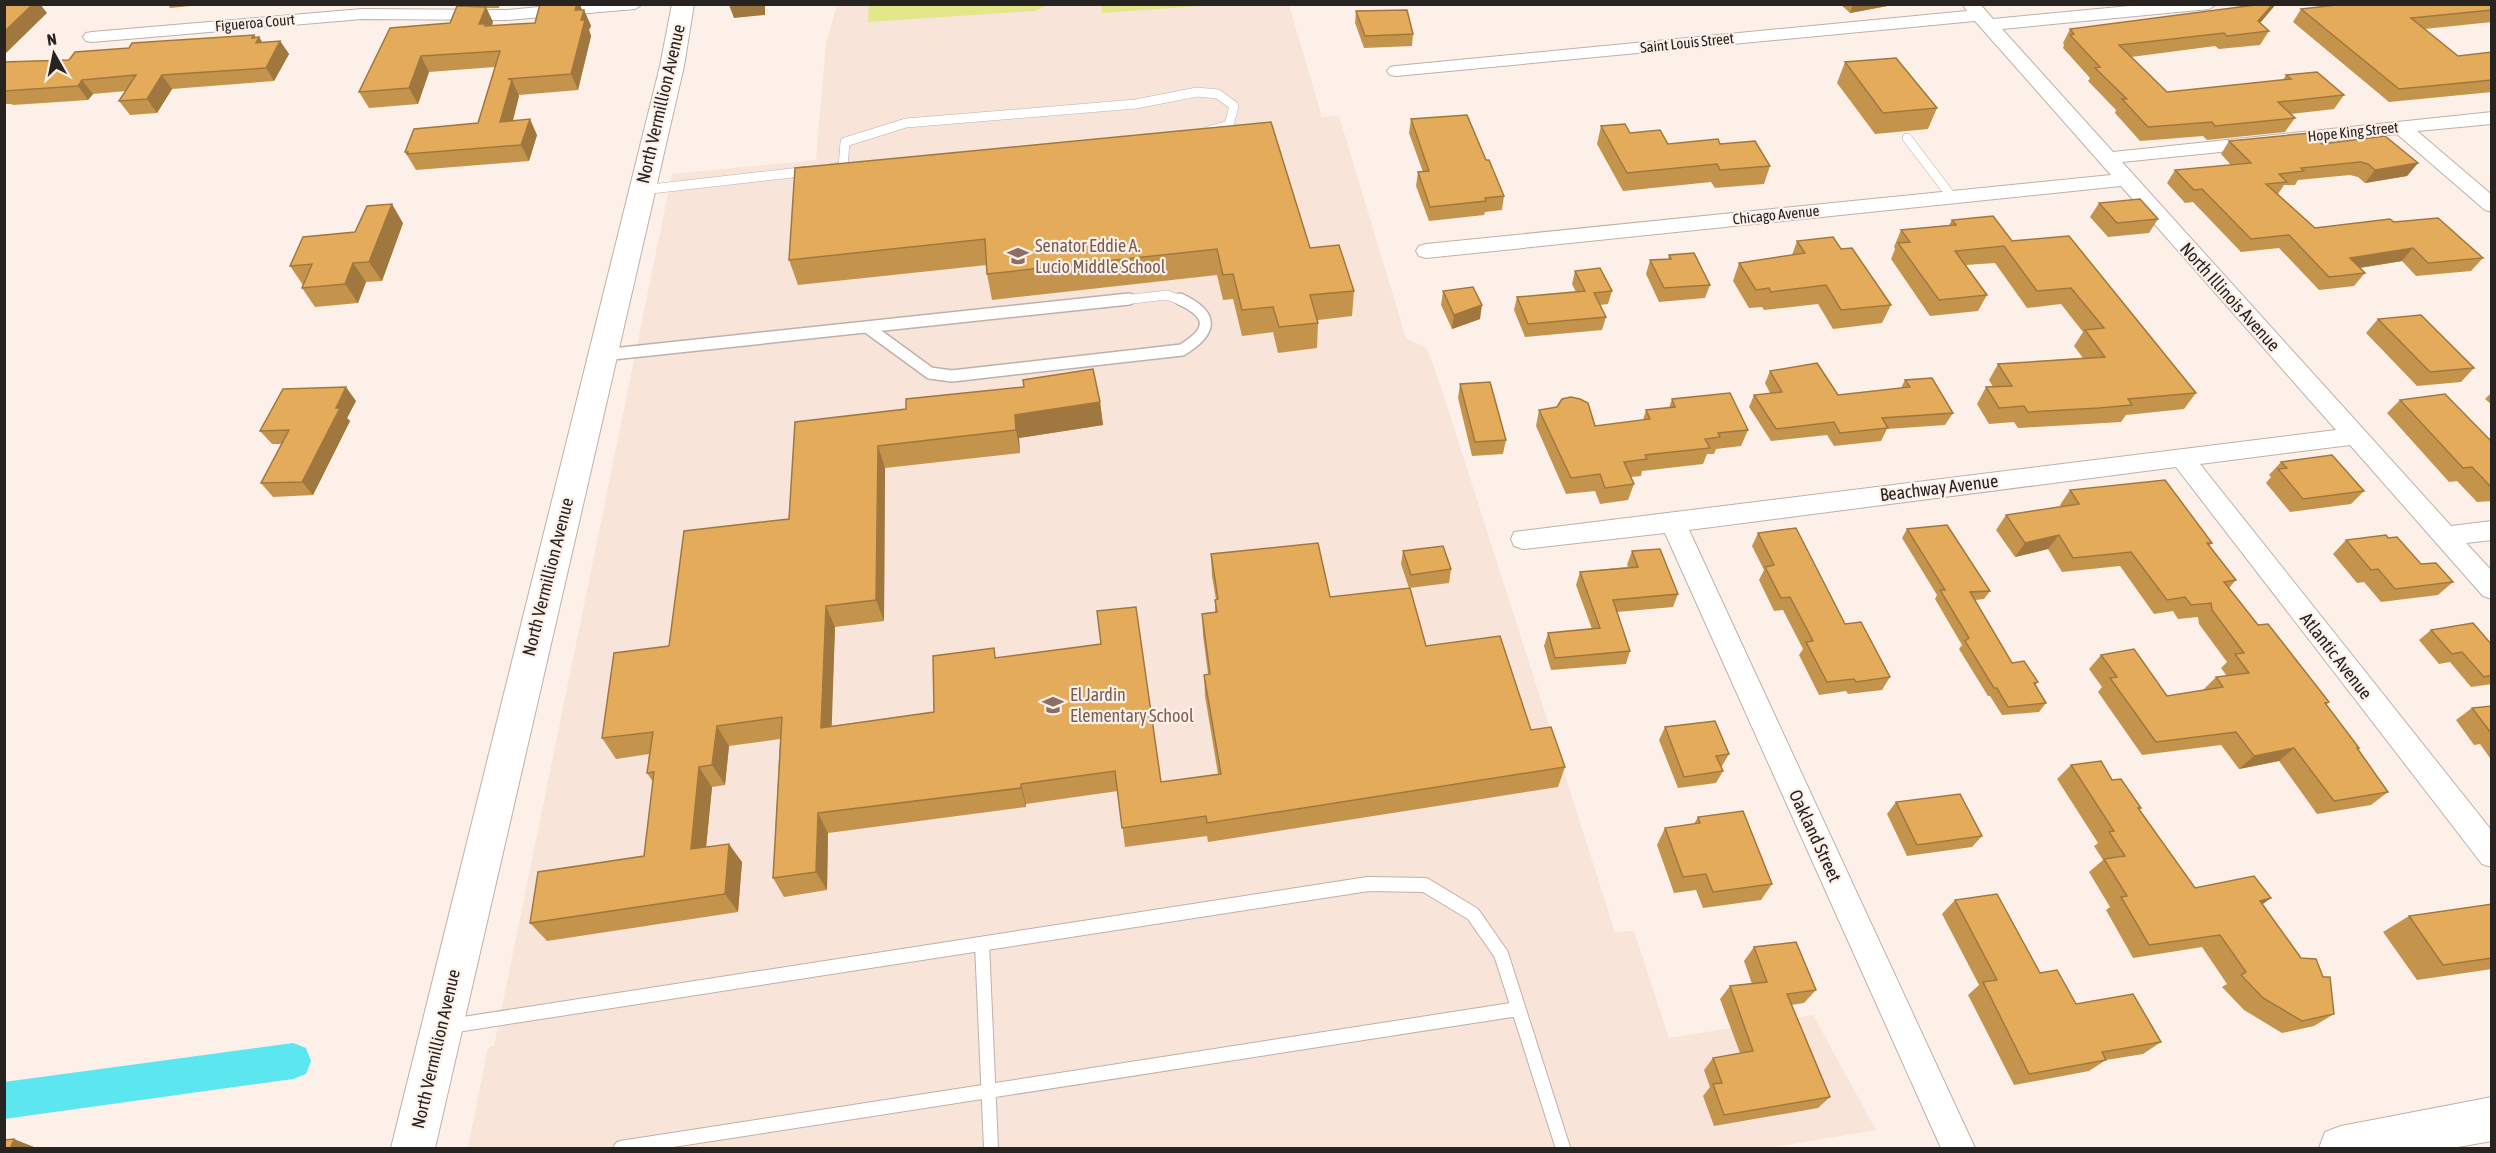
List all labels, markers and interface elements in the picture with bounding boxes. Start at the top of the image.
street label: Figueroa Court [214,11,296,34]
street label: North Vermillion Avenue [632,22,689,185]
north arrow [24,24,84,84]
street label: Saint Louis Street [1639,29,1735,56]
text: N [46,30,58,49]
street label: Hope King Street [2307,118,2399,145]
street label: Chicago Avenue [1732,201,1820,227]
place label: Senator Eddie A. Lucio Middle School [1035,235,1166,277]
street label: North Illinois Avenue [2176,238,2285,355]
school or university icon: Senator Eddie A. Lucio Middle School [1006,244,1030,268]
street label: Beachway Avenue [1879,470,1999,505]
street label: North Vermillion Avenue [518,495,577,658]
street label: Atlantic Avenue [2296,608,2377,703]
place label: El Jardin Elementary School [1070,684,1194,726]
school or university icon: El Jardin Elementary School [1041,693,1065,717]
street label: Oakland Street [1785,786,1846,885]
street label: North Vermillion Avenue [407,967,464,1130]

